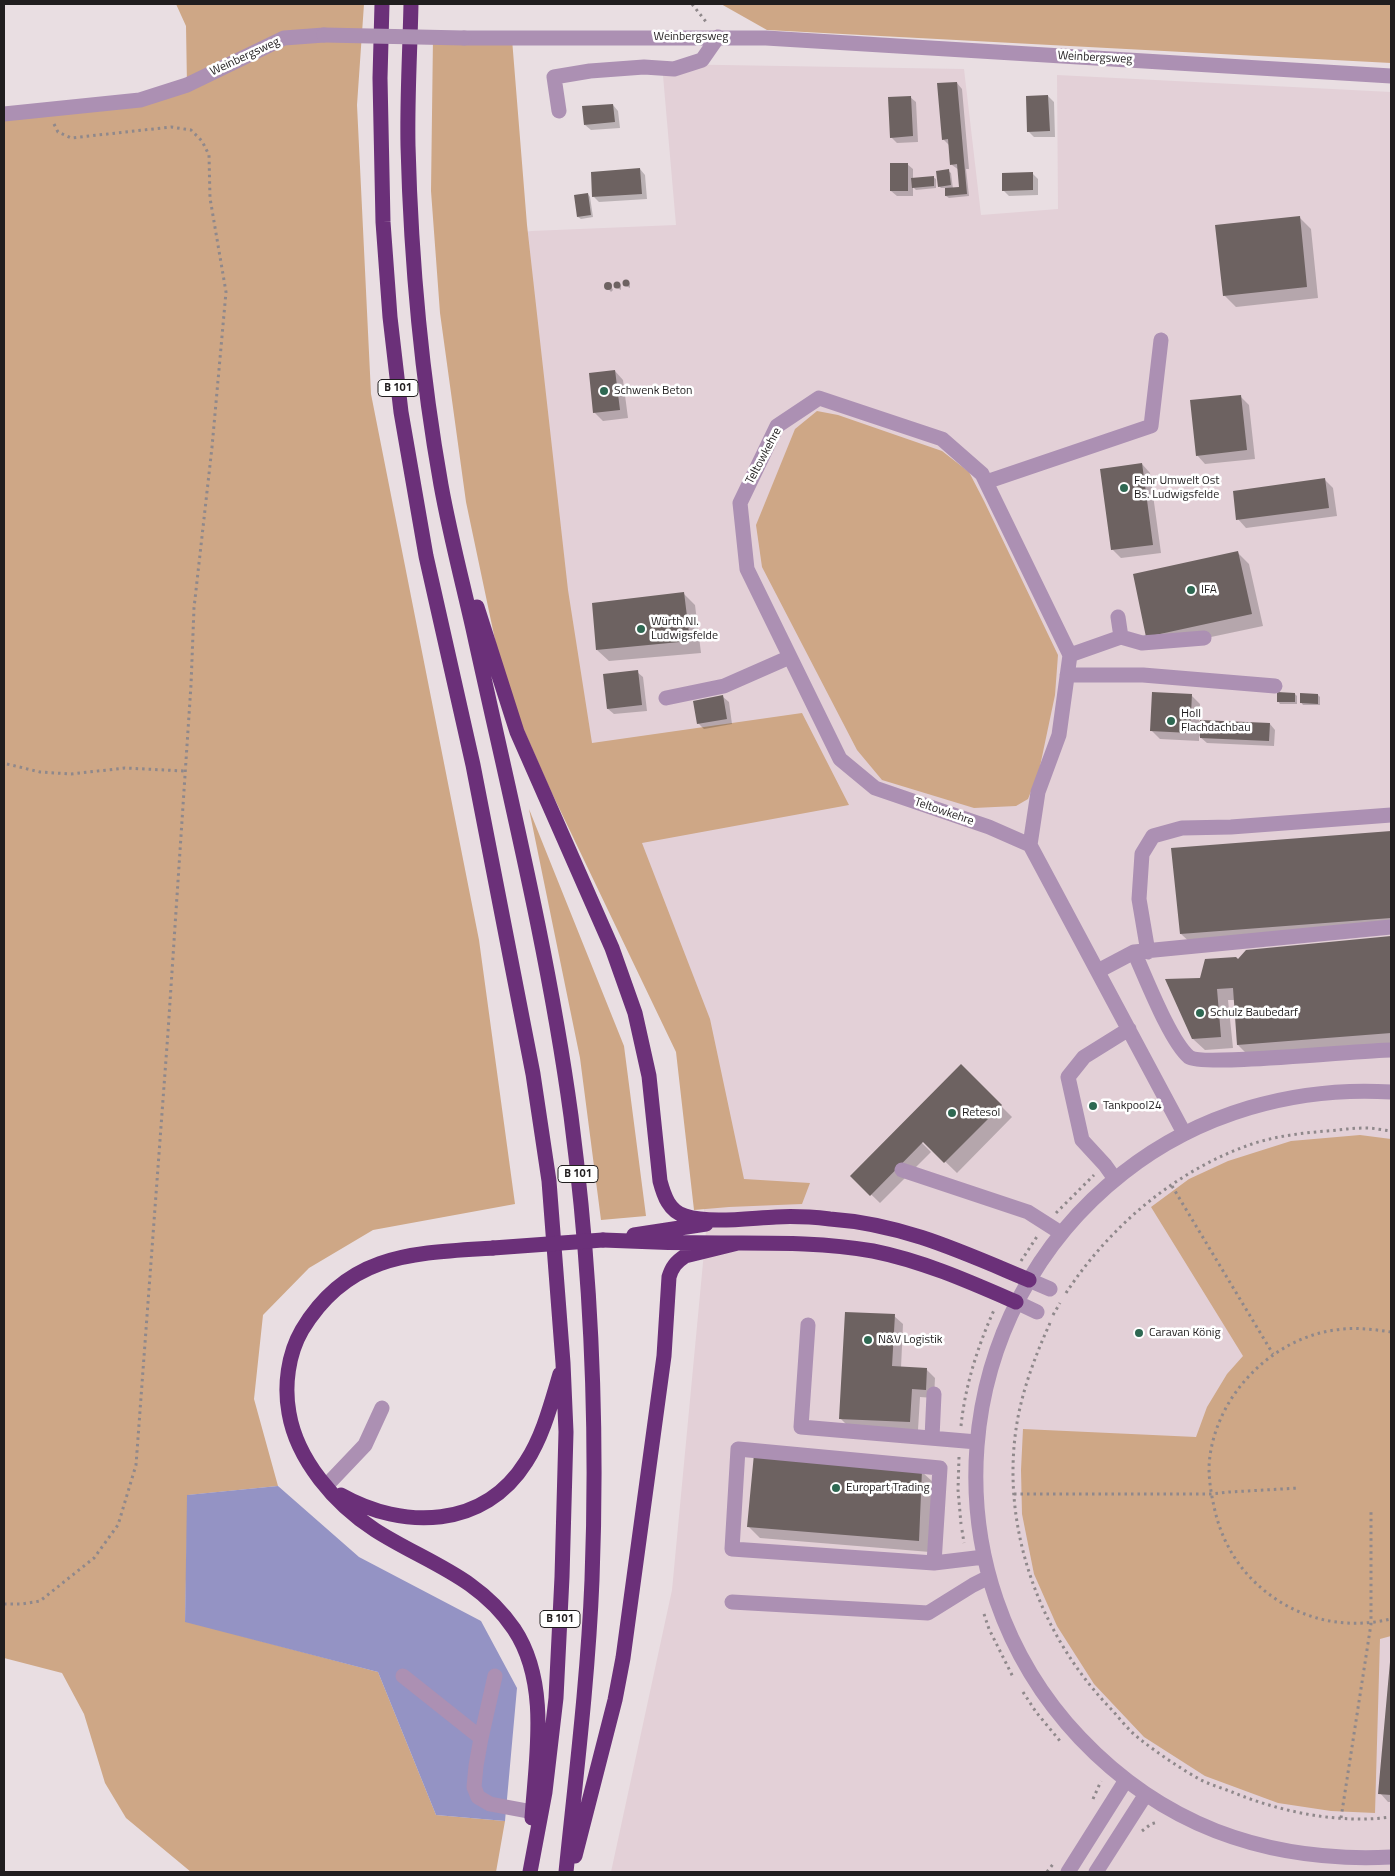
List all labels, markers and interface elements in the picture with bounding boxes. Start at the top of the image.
street label: Weinbergsweg [654,30,728,44]
street label: Weinbergsweg [208,35,282,79]
street label: Weinbergsweg [1057,49,1133,67]
road number: B 101 [378,379,418,396]
place label: Schwenk Beton [614,384,693,398]
marker: Schwenk Beton [598,385,610,397]
street label: Teltowkehre [743,425,785,487]
place label: Fehr Umwelt Ost Bs. Ludwigsfelde [1134,474,1220,502]
marker: Fehr Umwelt Ost Bs. Ludwigsfelde [1118,482,1130,494]
place label: IFA [1201,583,1217,597]
marker: IFA [1185,584,1197,596]
place label: Würth Nl. Ludwigsfelde [651,615,718,643]
marker: Würth Nl. Ludwigsfelde [635,623,647,635]
place label: Holl Flachdachbau [1181,707,1251,735]
marker: Holl Flachdachbau [1165,715,1177,727]
street label: Teltowkehre [912,795,976,829]
place label: Schulz Baubedarf [1210,1006,1298,1020]
marker: Schulz Baubedarf [1194,1007,1206,1019]
place label: Tankpool24 [1103,1099,1162,1113]
marker: Tankpool24 [1087,1100,1099,1112]
place label: Retesol [962,1106,1000,1120]
marker: Retesol [946,1107,958,1119]
road number: B 101 [558,1166,598,1182]
place label: Caravan König [1149,1326,1221,1340]
marker: Caravan König [1133,1327,1145,1339]
place label: N&V Logistik [878,1333,943,1347]
marker: N&V Logistik [862,1334,874,1346]
place label: Europart Trading [846,1481,930,1495]
marker: Europart Trading [830,1482,842,1494]
road number: B 101 [540,1610,580,1628]

